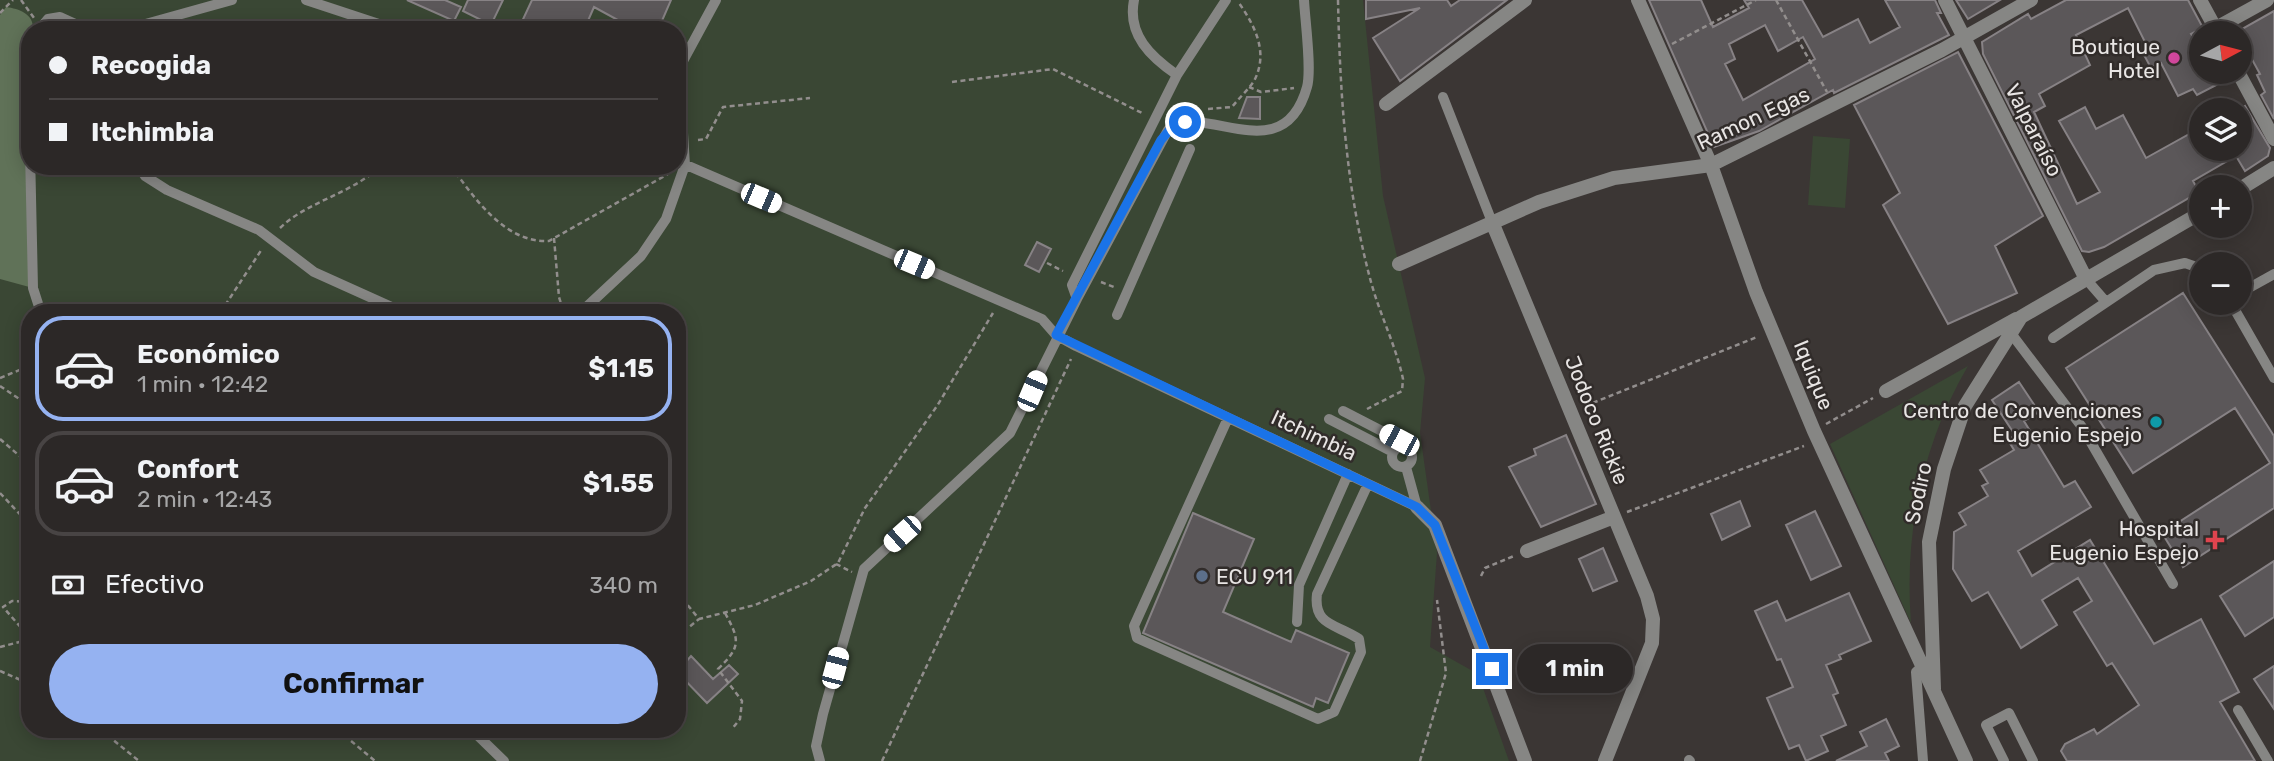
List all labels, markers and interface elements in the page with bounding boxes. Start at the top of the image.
north arrow [2189,21,2252,84]
map controls [2189,21,2252,315]
place label: Boutique Hotel [2071,34,2160,83]
text: Recogida [91,50,211,81]
marker: Boutique Hotel [2166,50,2182,66]
street label: Valparaíso [2000,79,2068,181]
street label: Ramon Egas [1693,81,1813,155]
button: layers [2189,98,2252,161]
route start [1169,106,1201,138]
text: Itchimbia [91,117,214,148]
button: + [2189,175,2252,238]
car [738,180,785,216]
car [891,246,938,282]
button: − [2189,252,2252,315]
icon: car [53,337,116,400]
street label: Iquique [1789,337,1839,413]
text: Económico [137,339,280,370]
street label: Jodoco Rickie [1560,352,1634,488]
text: $1.15 [588,353,654,384]
car [1015,368,1050,414]
text: 1 min · 12:42 [137,370,268,398]
place label: Centro de Convenciones Eugenio Espejo [1903,398,2142,447]
street label: Itchimbia [1267,404,1361,466]
marker: Centro de Convenciones Eugenio Espejo [2148,414,2164,430]
car [1376,421,1423,459]
icon: car [53,452,116,515]
text: Confort [137,454,239,485]
street label: Sodiro [1899,460,1937,526]
text: $1.55 [583,468,654,499]
text: 2 min · 12:43 [137,485,272,513]
car [880,512,925,556]
place label: Hospital Eugenio Espejo [2049,516,2199,565]
marker: Hospital Eugenio Espejo [2205,530,2225,550]
place label: ECU 911 [1216,564,1293,589]
icon: cash [49,566,87,604]
marker: ECU 911 [1194,568,1210,584]
text: Efectivo [105,569,204,600]
text: 340 m [589,571,658,599]
button: Confirmar [49,644,658,724]
callout: 1 min [1516,644,1632,694]
car [820,645,851,691]
route end [1476,653,1508,685]
text: 1 min [1546,654,1604,682]

